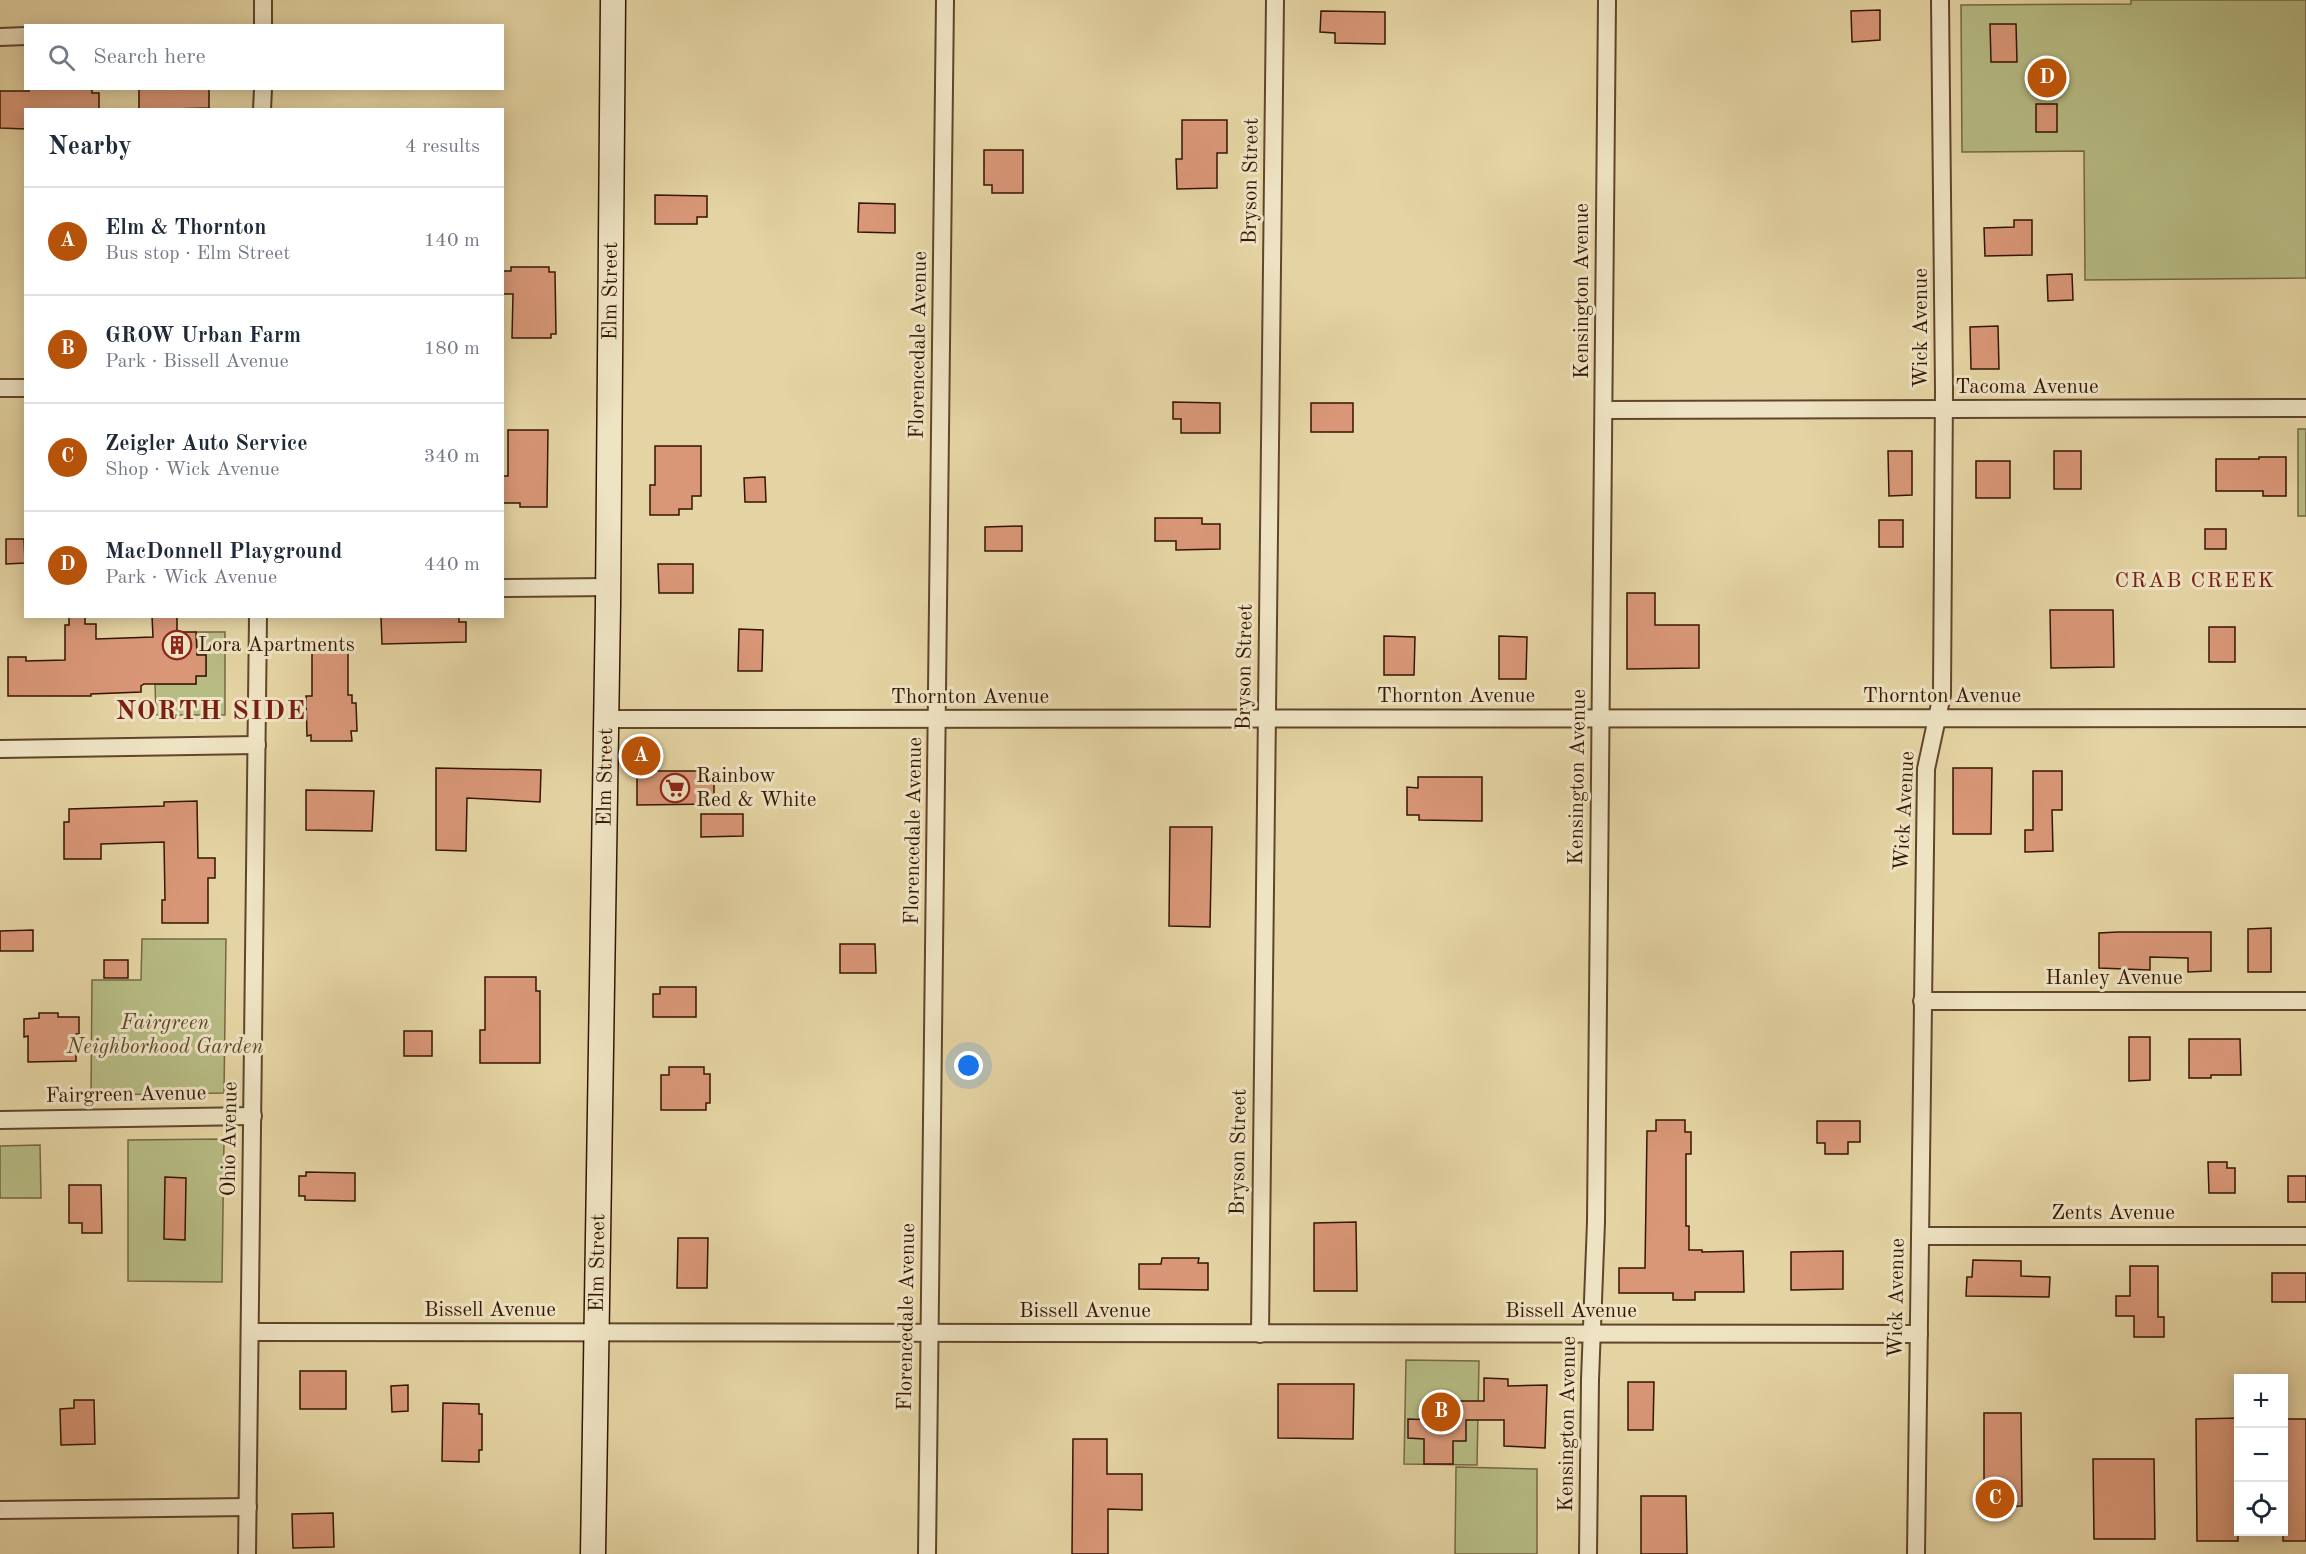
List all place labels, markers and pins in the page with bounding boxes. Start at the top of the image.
pin: D [2028,56,2066,100]
building icon: Lora Apartments [161,629,193,661]
place label: Lora Apartments [198,635,355,656]
pin: A [622,734,660,778]
place label: Rainbow Red & White [696,766,816,811]
supermarket icon: Rainbow Red & White [659,772,691,804]
pin: B [1422,1390,1460,1434]
pin: C [1976,1476,2014,1522]

